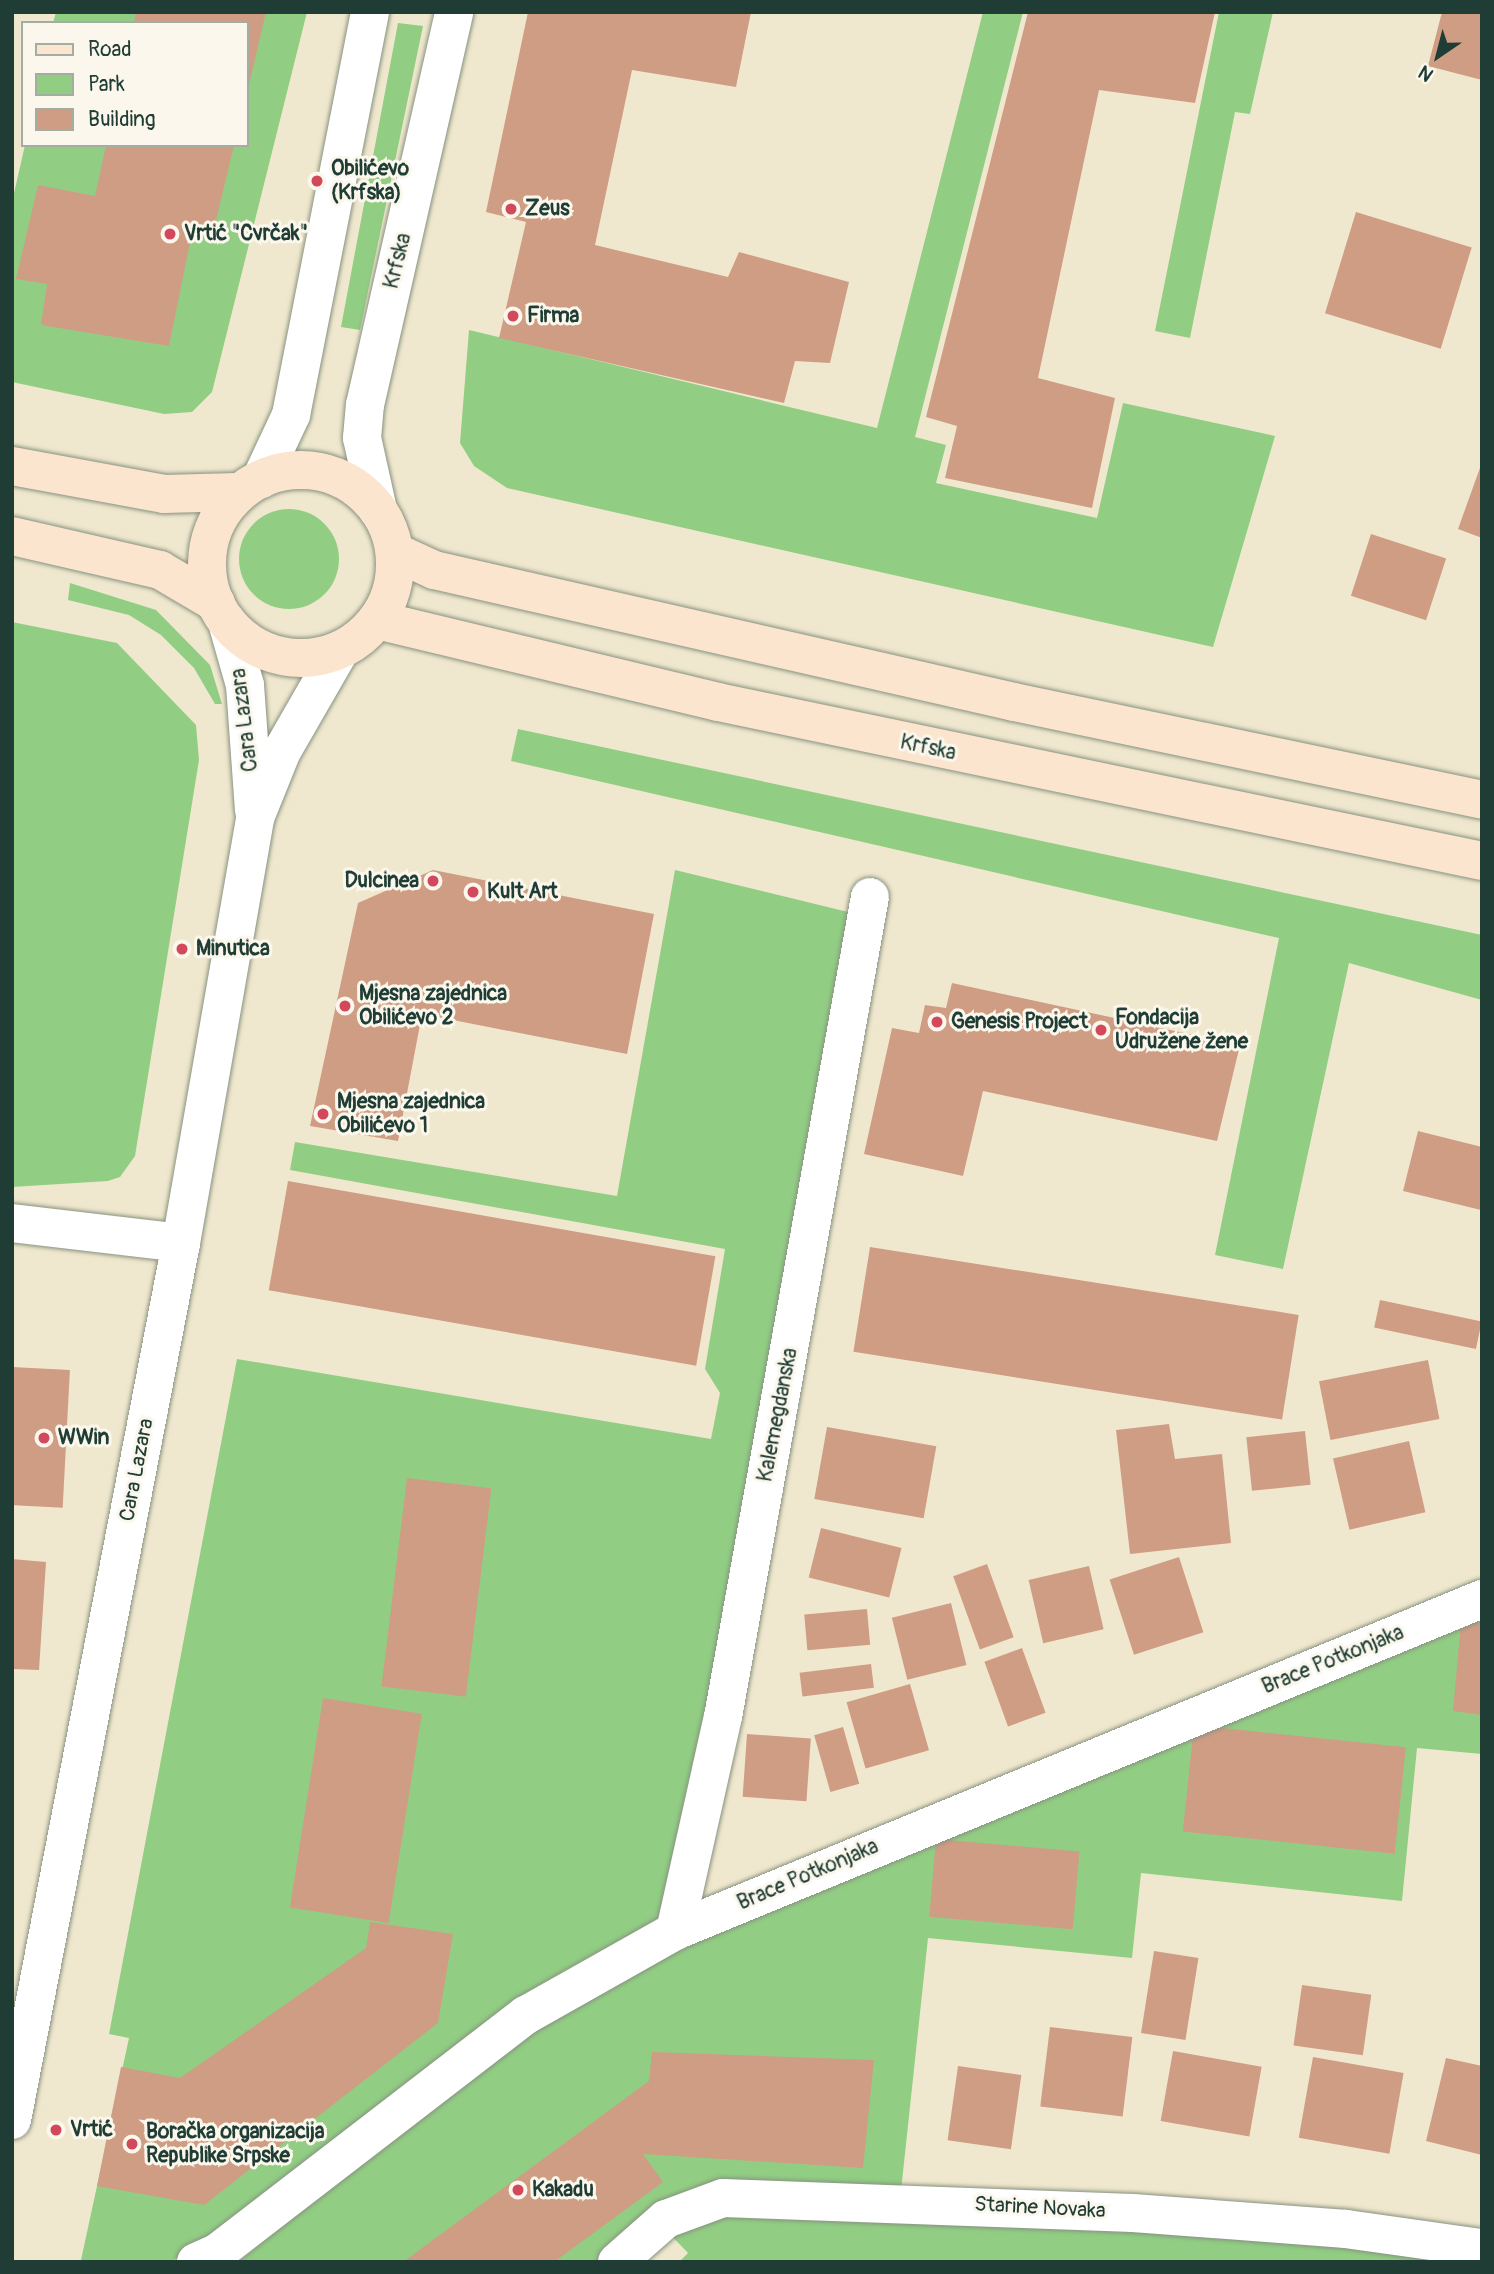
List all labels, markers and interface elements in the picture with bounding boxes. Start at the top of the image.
legend [21,21,248,147]
north arrow [1403,21,1473,91]
text: Road [88,36,132,63]
text: N [1414,60,1438,87]
text: Park [88,71,125,98]
text: Building [88,106,155,133]
place label: Obilićevo (Krfska) [331,156,409,206]
marker: Obilićevo (Krfska) [309,173,325,189]
place label: Zeus [525,196,570,222]
marker: Zeus [503,201,519,217]
place label: Vrtić "Cvrčak" [184,221,308,247]
marker: Vrtić "Cvrčak" [162,226,178,242]
street label: Krfska [379,230,417,292]
place label: Firma [527,303,579,329]
marker: Firma [505,308,521,324]
street label: Cara Lazara [226,667,264,773]
street label: Krfska [898,730,958,766]
place label: Dulcinea [344,868,419,894]
marker: Dulcinea [425,873,441,889]
place label: Kult Art [487,879,558,905]
marker: Kult Art [465,884,481,900]
place label: Minutica [196,936,270,962]
marker: Minutica [174,941,190,957]
place label: Mjesna zajednica Obilićevo 2 [359,981,507,1031]
marker: Mjesna zajednica Obilićevo 2 [337,998,353,1014]
place label: Fondacija Udružene žene [1115,1005,1248,1055]
place label: Genesis Project [951,1009,1088,1035]
marker: Genesis Project [929,1014,945,1030]
marker: Fondacija Udružene žene [1093,1022,1109,1038]
place label: Mjesna zajednica Obilićevo 1 [337,1089,485,1139]
marker: Mjesna zajednica Obilićevo 1 [315,1106,331,1122]
street label: Kalemegdanska [753,1346,803,1484]
street label: Cara Lazara [115,1416,159,1524]
place label: WWin [58,1425,109,1451]
marker: WWin [36,1430,52,1446]
street label: Brace Potkonjaka [1258,1620,1408,1700]
street label: Brace Potkonjaka [734,1834,882,1916]
place label: Vrtić [70,2117,113,2143]
place label: Boračka organizacija Republike Srpske [146,2119,325,2169]
marker: Vrtić [48,2122,64,2138]
marker: Boračka organizacija Republike Srpske [124,2136,140,2152]
place label: Kakadu [532,2177,594,2203]
marker: Kakadu [510,2182,526,2198]
street label: Starine Novaka [974,2192,1106,2224]

